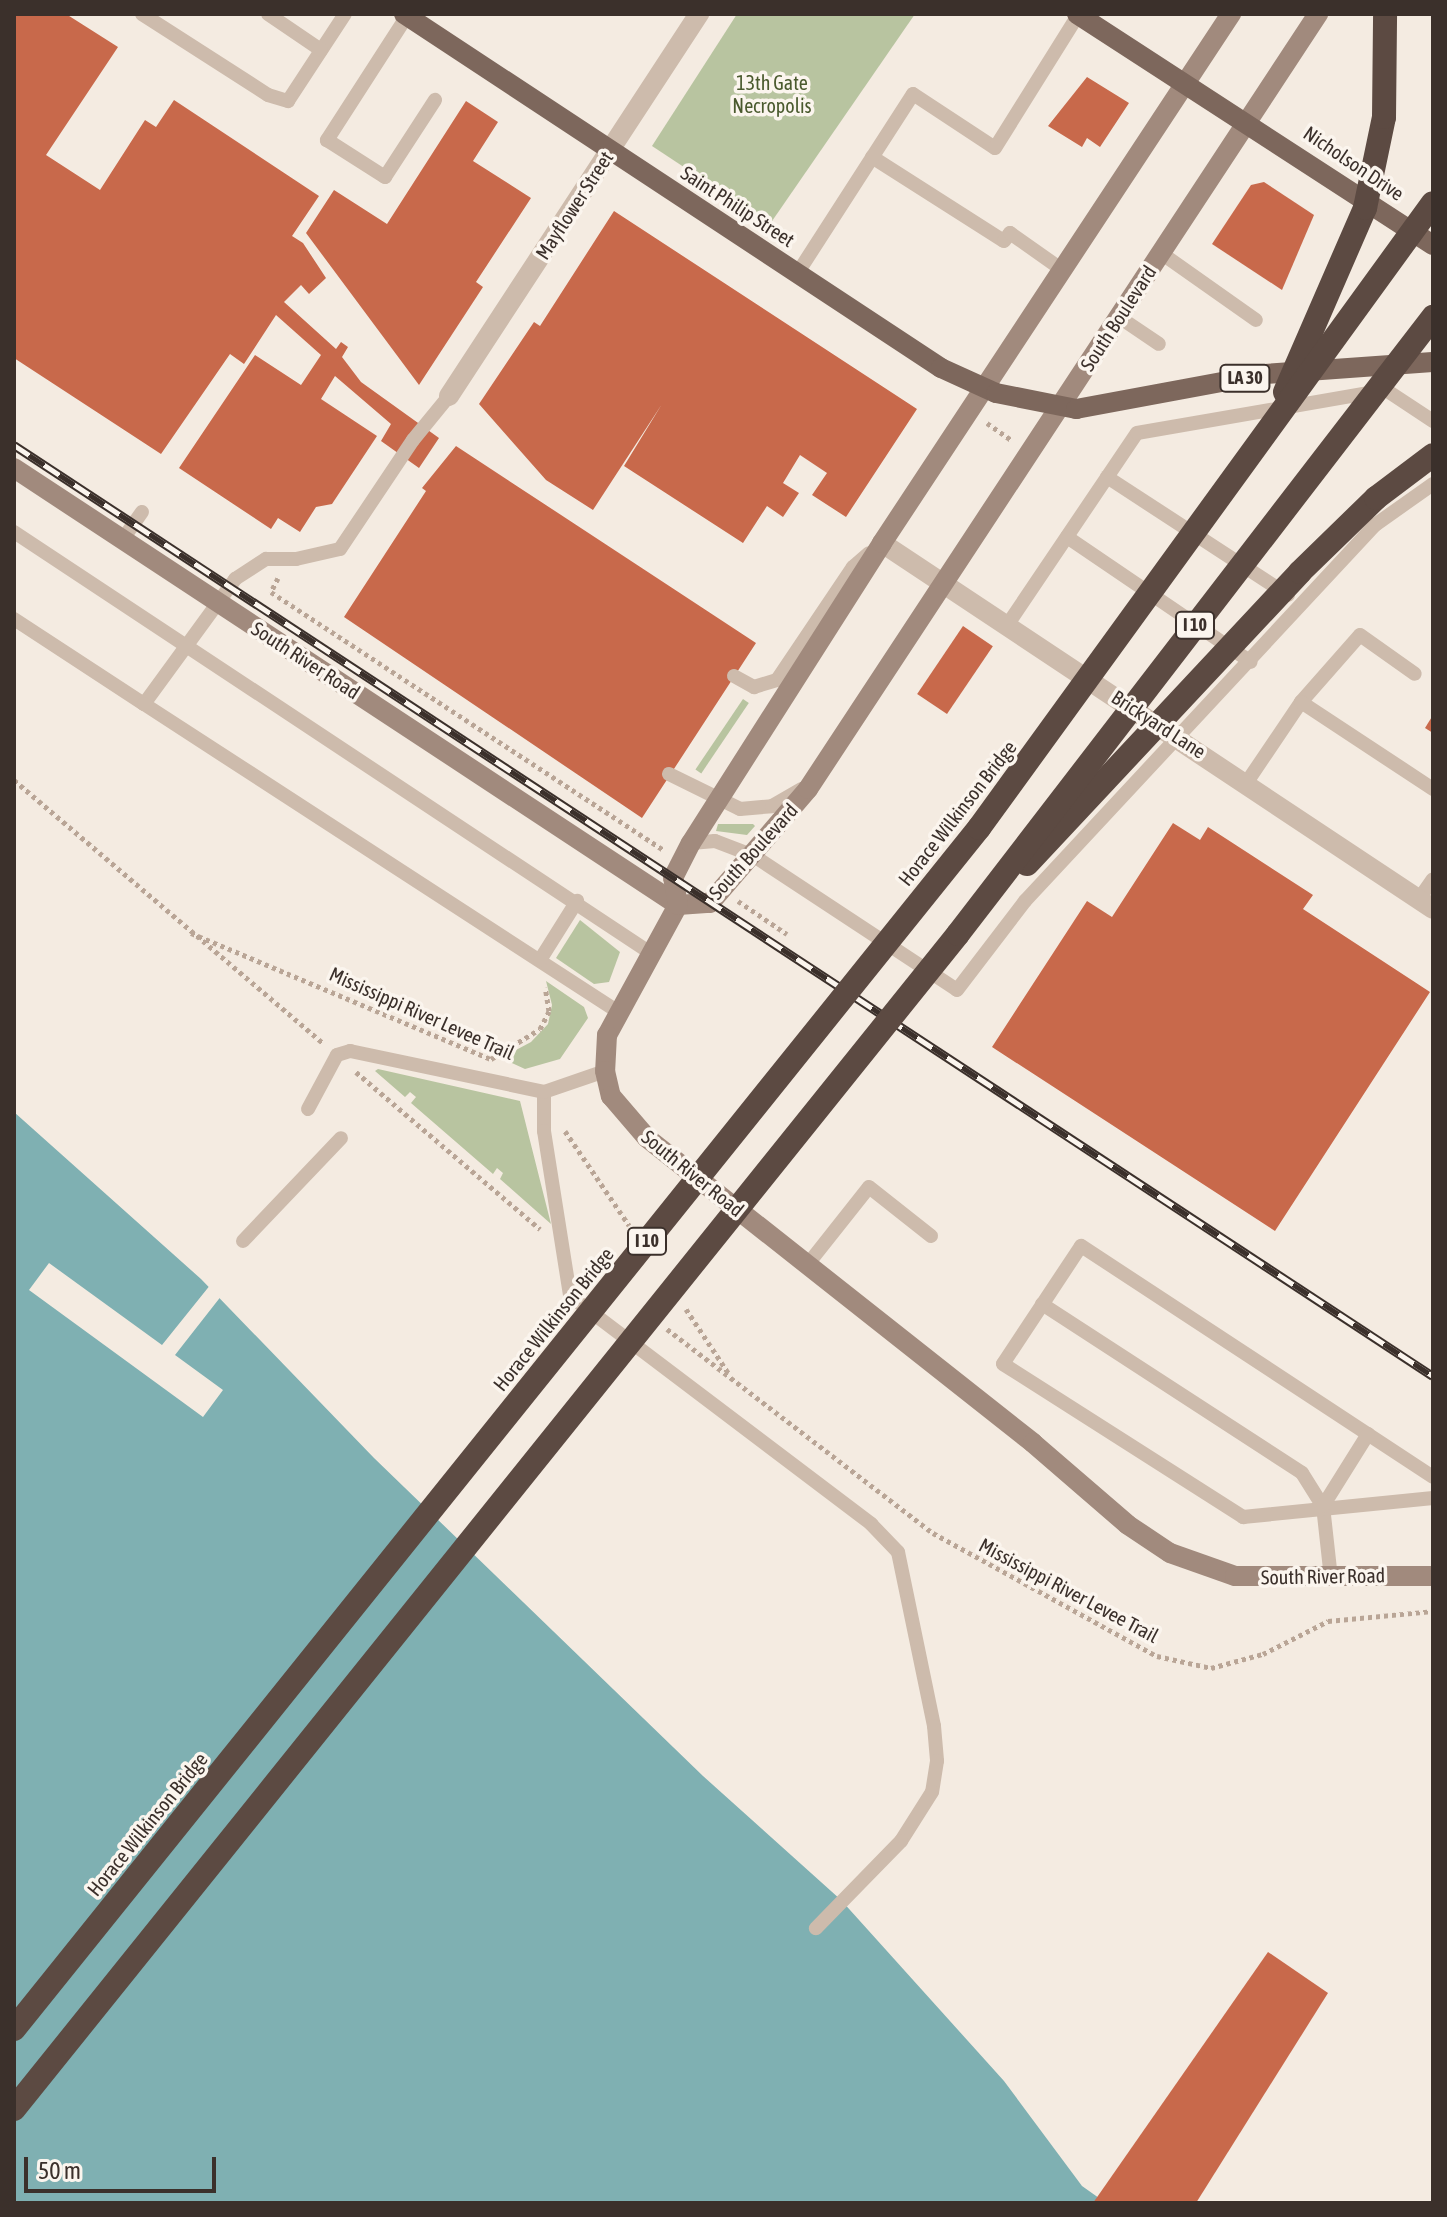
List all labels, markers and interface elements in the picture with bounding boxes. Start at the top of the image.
park label: 13th Gate Necropolis [732,70,812,117]
street label: Nicholson Drive [1299,121,1409,205]
street label: Mayflower Street [530,146,618,264]
street label: Saint Philip Street [677,160,799,252]
street label: South Boulevard [1075,261,1161,375]
road number: LA 30 [1219,364,1271,392]
road number: I 10 [1175,611,1215,639]
street label: South River Road [247,616,365,704]
street label: Brickyard Lane [1107,685,1211,763]
street label: Horace Wilkinson Bridge [893,736,1021,890]
street label: South Boulevard [704,798,802,904]
street label: Mississippi River Levee Trail [326,961,518,1065]
street label: South River Road [637,1125,749,1221]
road number: I 10 [627,1227,667,1255]
street label: Horace Wilkinson Bridge [488,1242,618,1396]
street label: Mississippi River Levee Trail [975,1532,1163,1648]
street label: South River Road [1261,1563,1385,1589]
street label: Horace Wilkinson Bridge [82,1747,212,1901]
scale bar [28,2141,220,2191]
text: 50 m [38,2157,81,2184]

